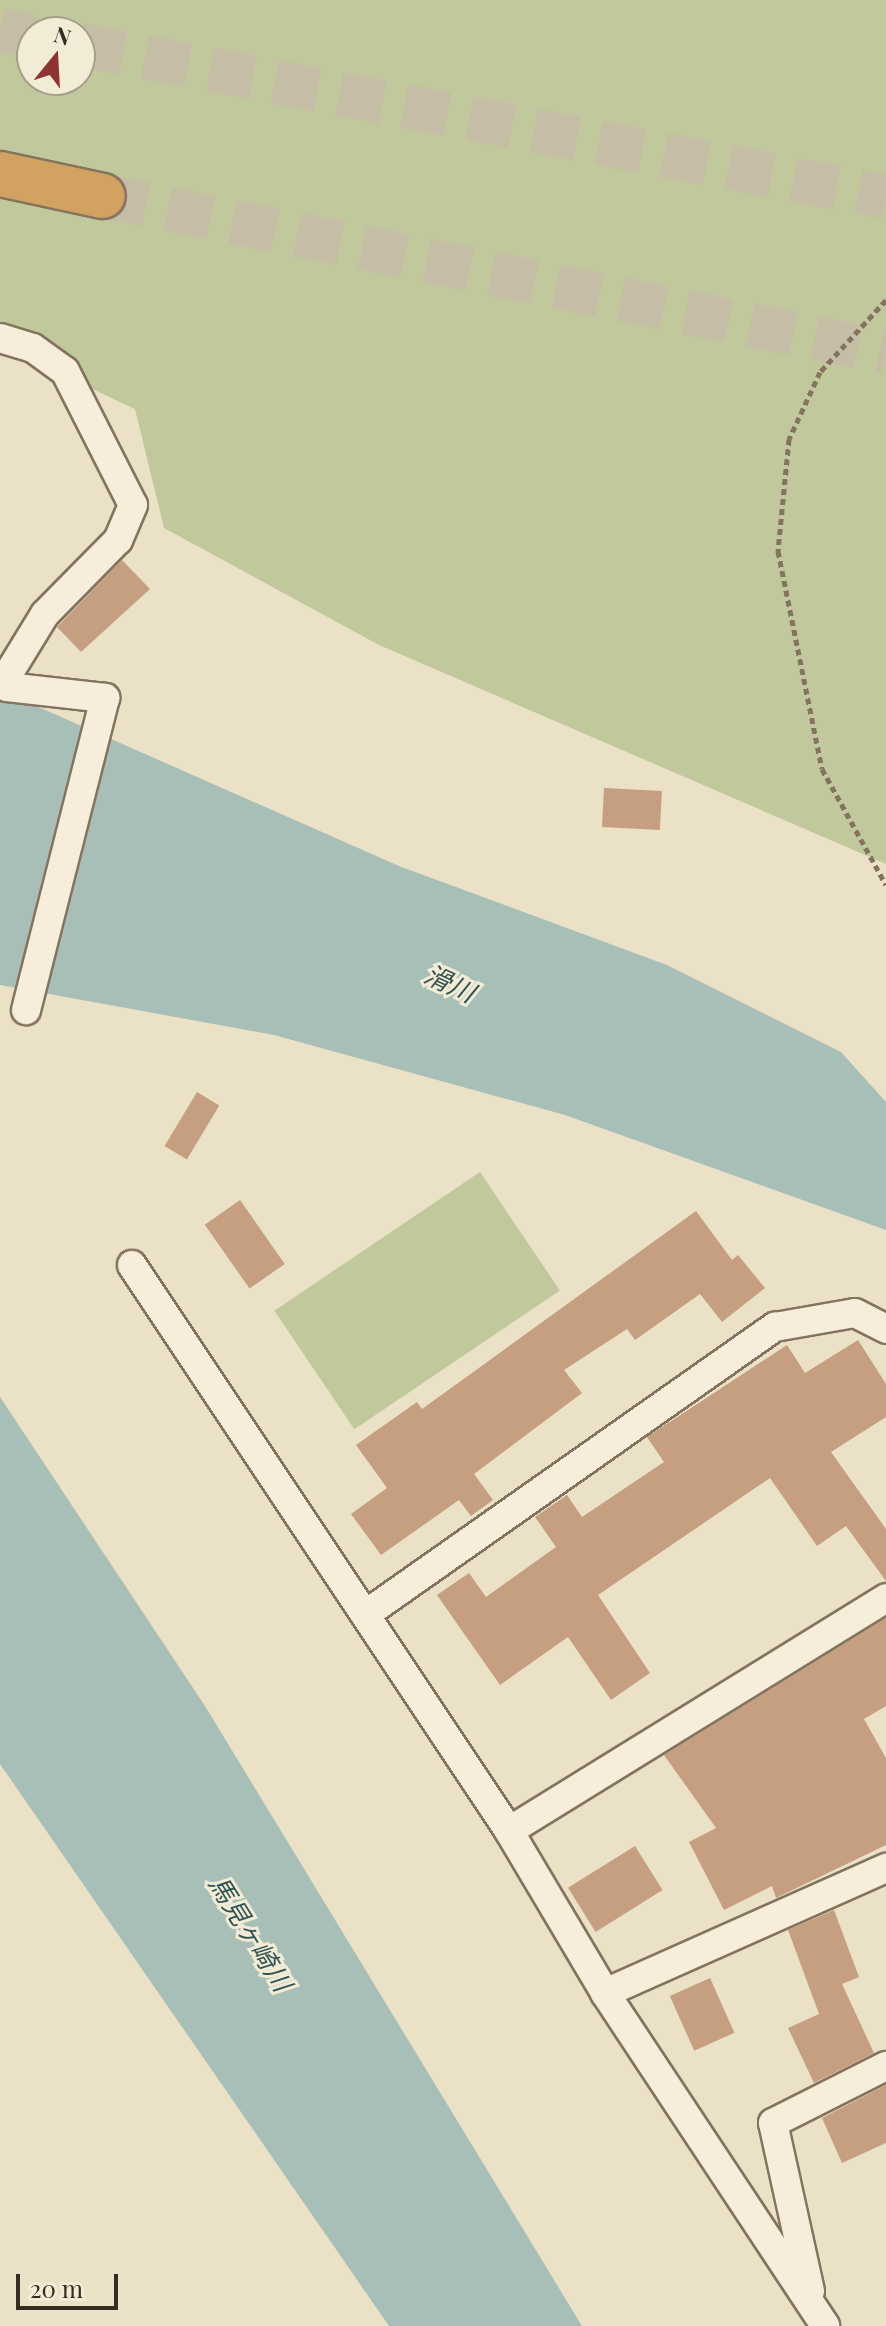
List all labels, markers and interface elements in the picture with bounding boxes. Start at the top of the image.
north arrow [16,16,96,96]
text: N [51,18,75,52]
water label: 滑川 [420,958,480,1008]
water label: 馬見ヶ崎川 [203,1870,299,1996]
scale bar [20,2258,122,2308]
text: 20 m [30,2272,83,2304]

